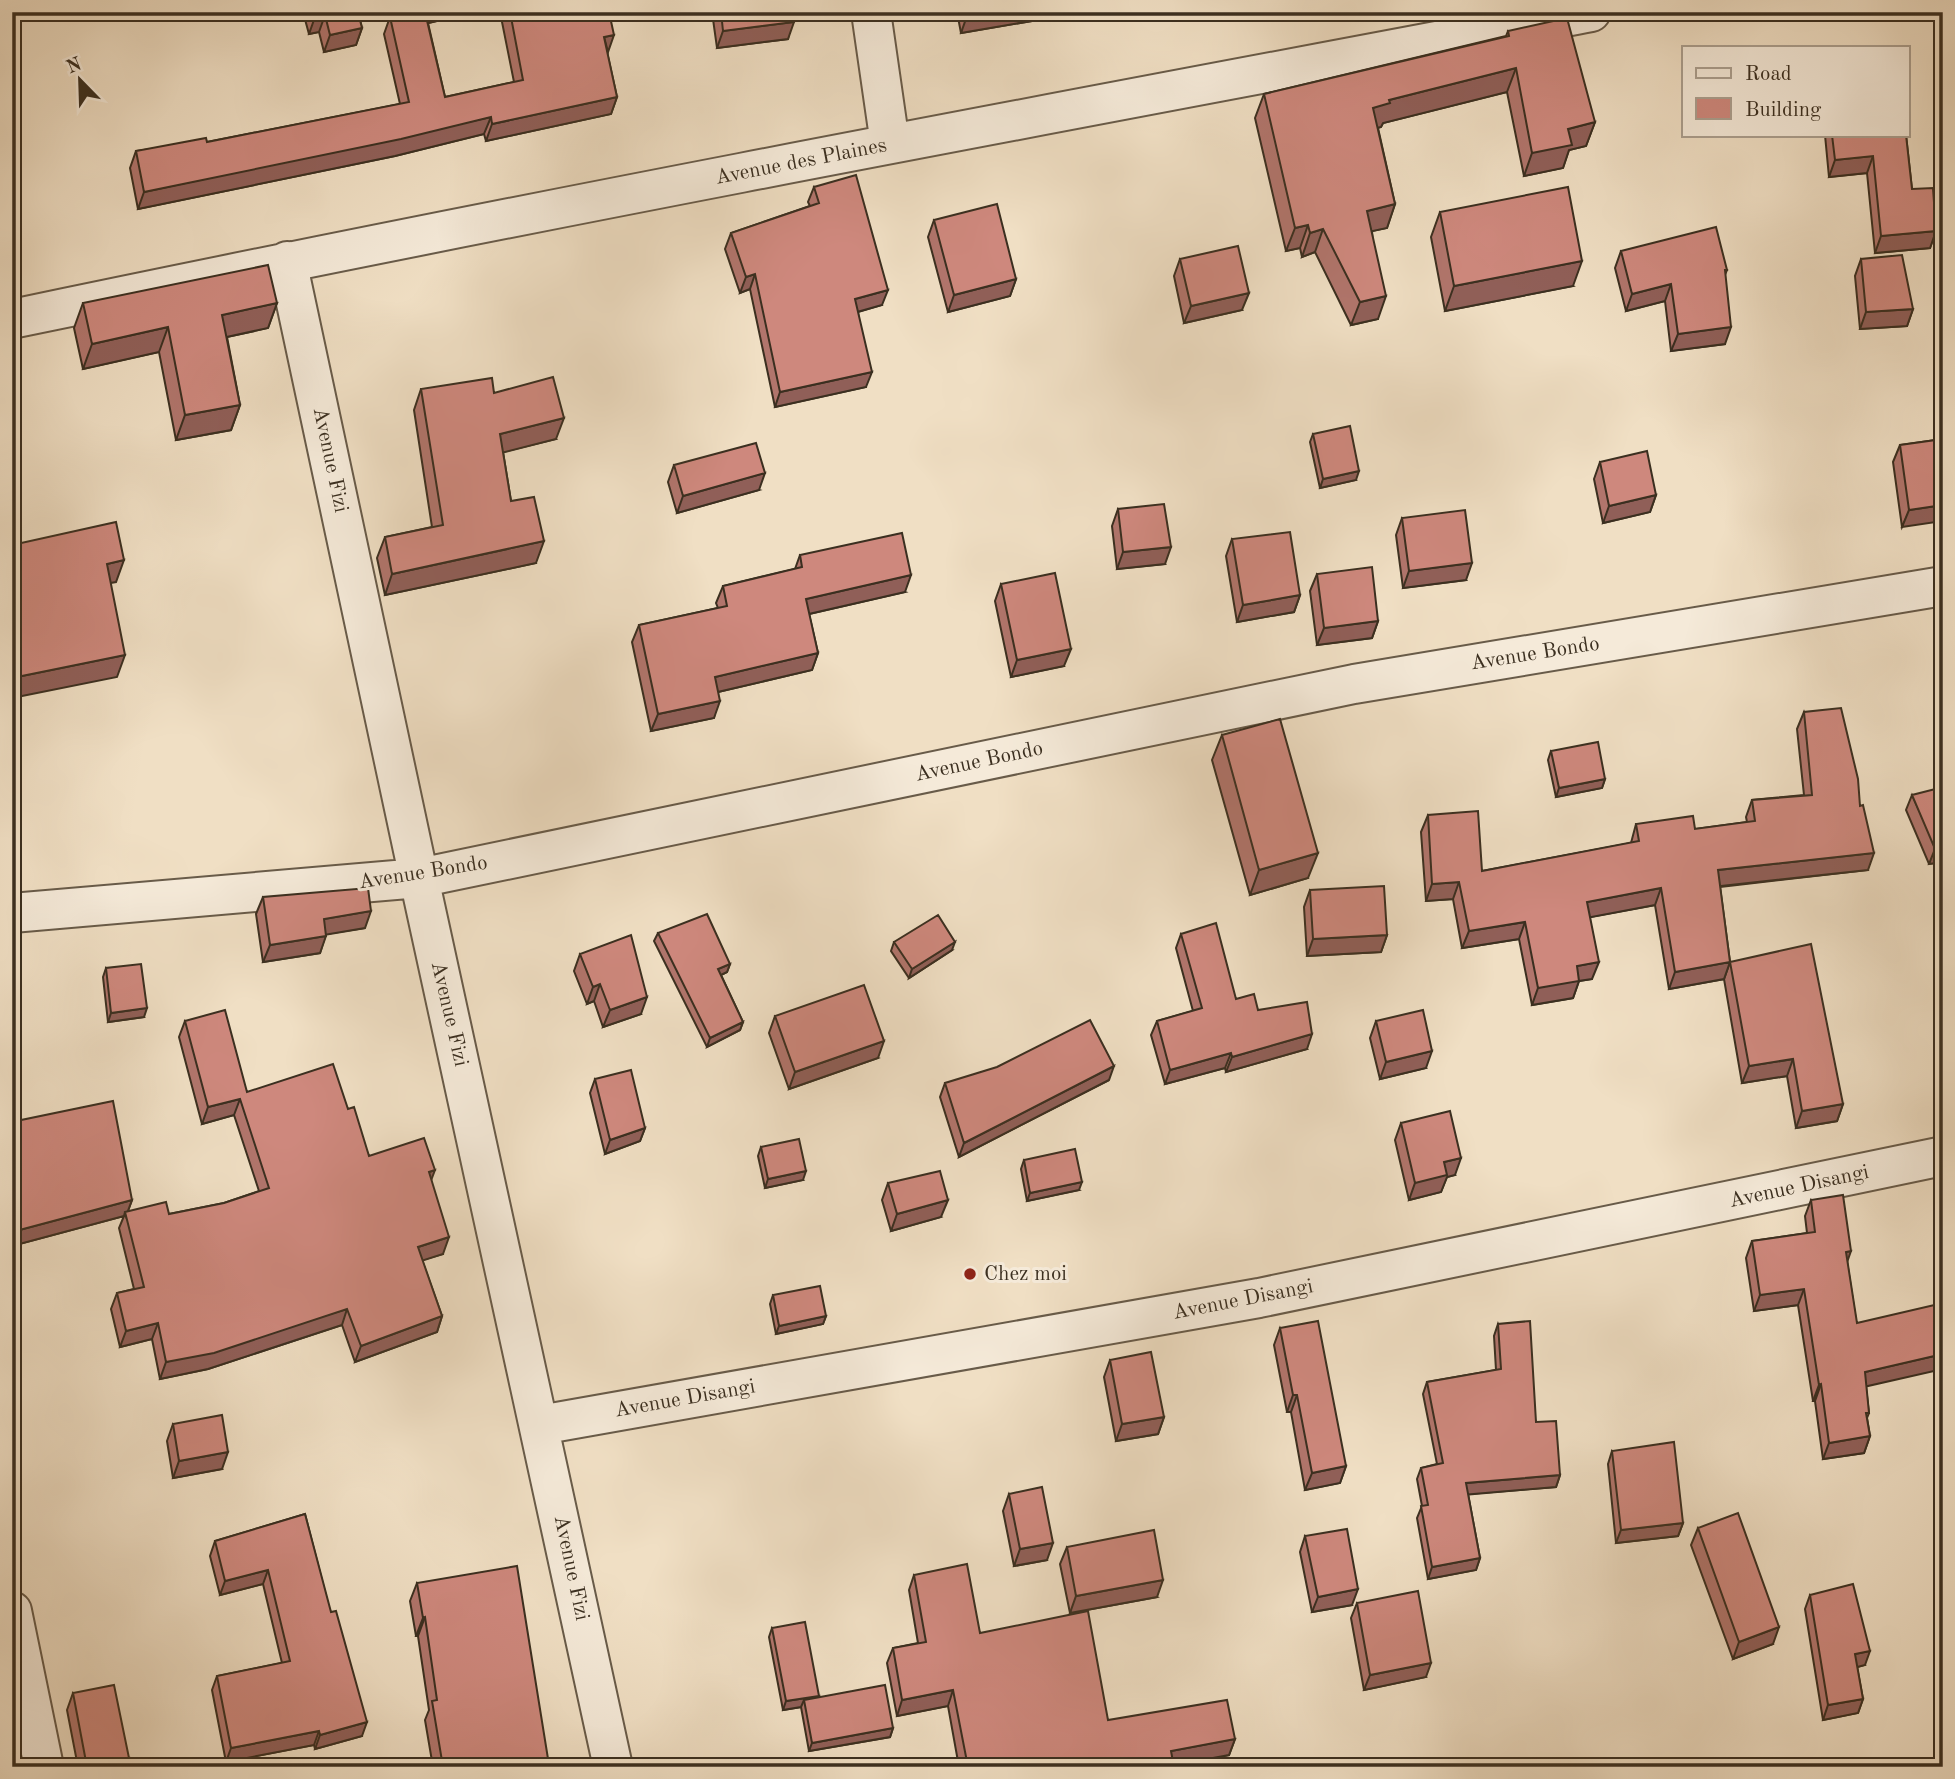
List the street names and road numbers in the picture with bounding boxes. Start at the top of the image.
street label: Avenue des Plaines [713,135,889,189]
street label: Avenue Fizi [309,405,351,515]
street label: Avenue Bondo [1469,633,1601,675]
street label: Avenue Bondo [913,738,1045,786]
street label: Avenue Bondo [357,852,489,894]
street label: Avenue Fizi [427,959,471,1069]
street label: Avenue Disangi [1727,1162,1871,1212]
street label: Avenue Disangi [1171,1276,1315,1324]
street label: Avenue Disangi [613,1376,757,1422]
street label: Avenue Fizi [550,1513,592,1623]

